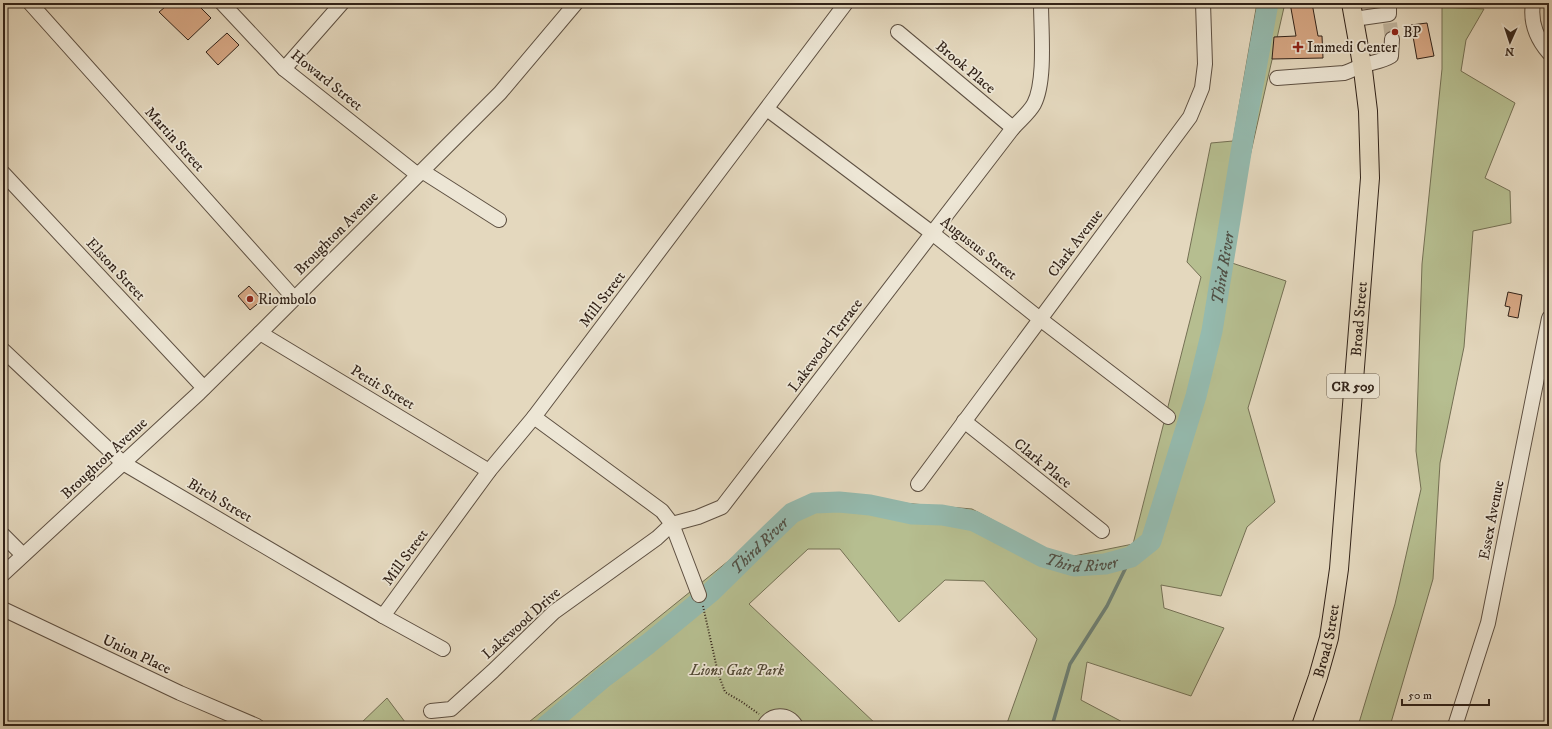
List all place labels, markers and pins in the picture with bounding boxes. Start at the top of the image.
place label: BP [1403,23,1421,42]
marker: BP [1390,27,1400,37]
place label: Immedi Center [1307,38,1397,57]
marker: Immedi Center [1292,41,1304,53]
place label: Riombolo [258,290,316,309]
marker: Riombolo [245,294,255,304]

